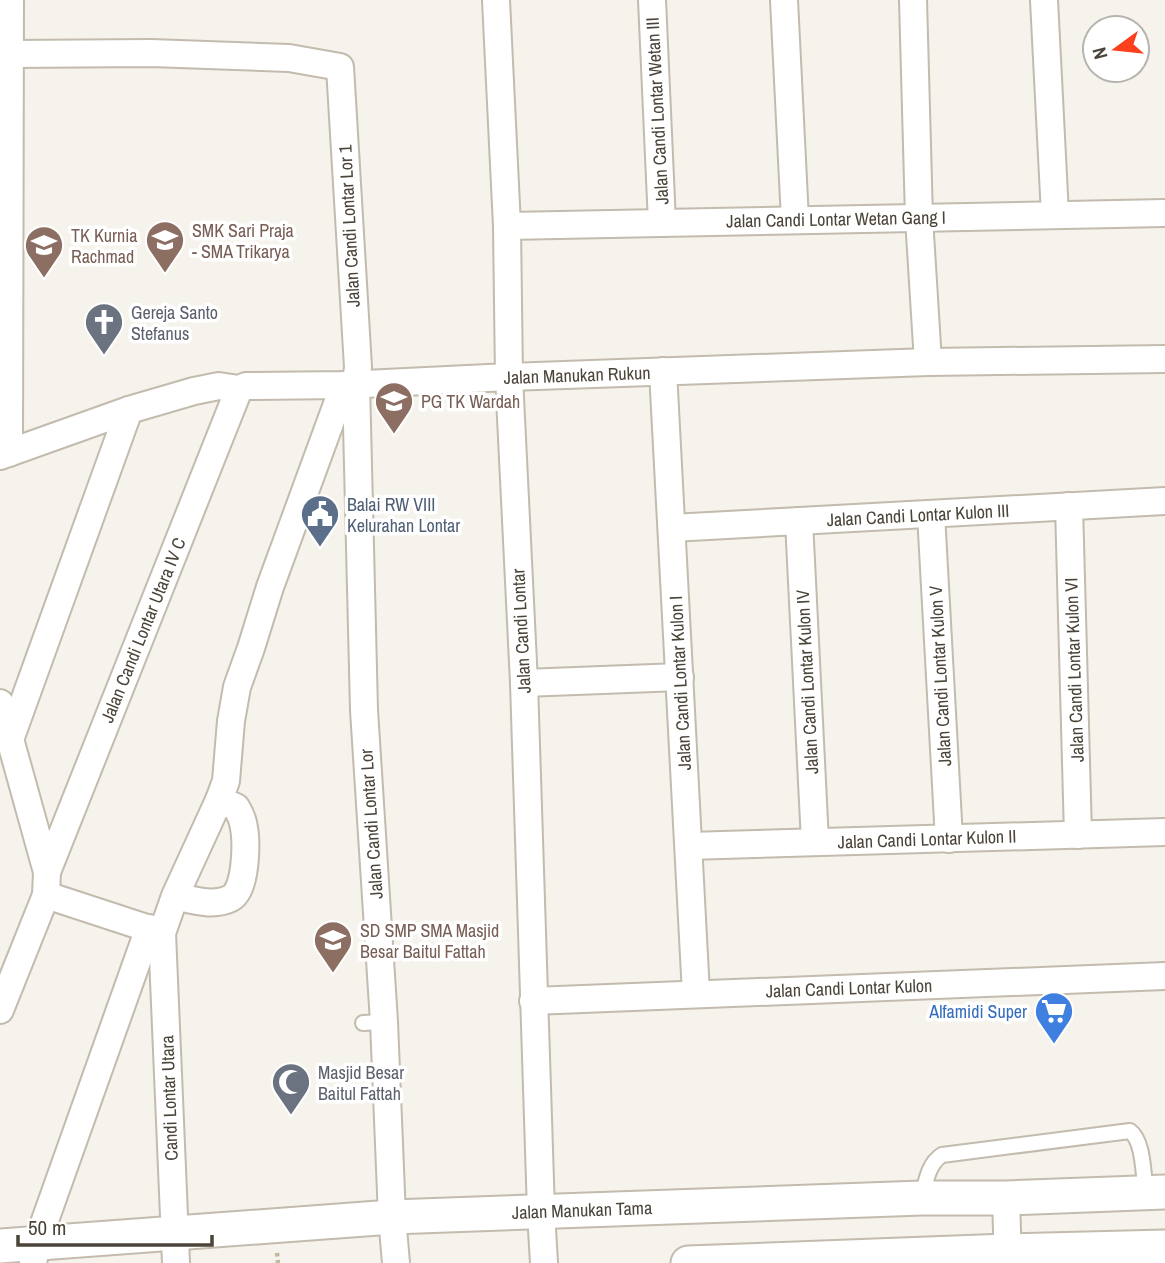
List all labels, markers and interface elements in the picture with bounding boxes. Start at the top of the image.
north arrow [1081,14,1151,84]
street label: Jalan Candi Lontar Wetan III [640,17,674,205]
text: N [1086,45,1114,62]
street label: Jalan Candi Lontar Lor 1 [332,143,366,308]
street label: Jalan Candi Lontar Wetan Gang I [726,205,946,233]
place label: SMK Sari Praja - SMA Trikarya [192,218,294,264]
school or university icon: SMK Sari Praja - SMA Trikarya [144,219,186,274]
place label: TK Kurnia Rachmad [71,223,137,269]
school or university icon: TK Kurnia Rachmad [23,224,65,279]
place label: Gereja Santo Stefanus [131,300,218,346]
church icon: Gereja Santo Stefanus [83,301,125,356]
street label: Jalan Manukan Rukun [503,360,651,390]
school or university icon: PG TK Wardah [373,380,415,435]
place label: PG TK Wardah [421,389,520,414]
place label: Balai RW VIII Kelurahan Lontar [347,492,460,538]
public building icon: Balai RW VIII Kelurahan Lontar [299,493,341,548]
street label: Jalan Candi Lontar Kulon III [826,498,1010,532]
street label: Jalan Candi Lontar Utara IV C [94,534,192,726]
street label: Jalan Candi Lontar [505,568,537,694]
street label: Jalan Candi Lontar Kulon VI [1058,577,1090,763]
street label: Jalan Candi Lontar Kulon V [923,585,957,767]
street label: Jalan Candi Lontar Kulon IV [790,589,824,775]
street label: Jalan Candi Lontar Kulon I [663,595,697,771]
street label: Jalan Candi Lontar Lor [353,748,389,900]
street label: Jalan Candi Lontar Kulon II [837,823,1017,855]
place label: SD SMP SMA Masjid Besar Baitul Fattah [360,918,499,964]
school or university icon: SD SMP SMA Masjid Besar Baitul Fattah [312,919,354,974]
street label: Jalan Candi Lontar Kulon [765,973,933,1003]
supermarket icon: Alfamidi Super [1033,990,1075,1045]
place label: Alfamidi Super [928,999,1027,1024]
street label: Candi Lontar Utara [154,1035,184,1161]
place label: Masjid Besar Baitul Fattah [318,1060,404,1106]
mosque icon: Masjid Besar Baitul Fattah [270,1061,312,1116]
street label: Jalan Manukan Tama [511,1195,653,1225]
scale bar [18,1204,212,1248]
text: 50 m [28,1213,66,1242]

